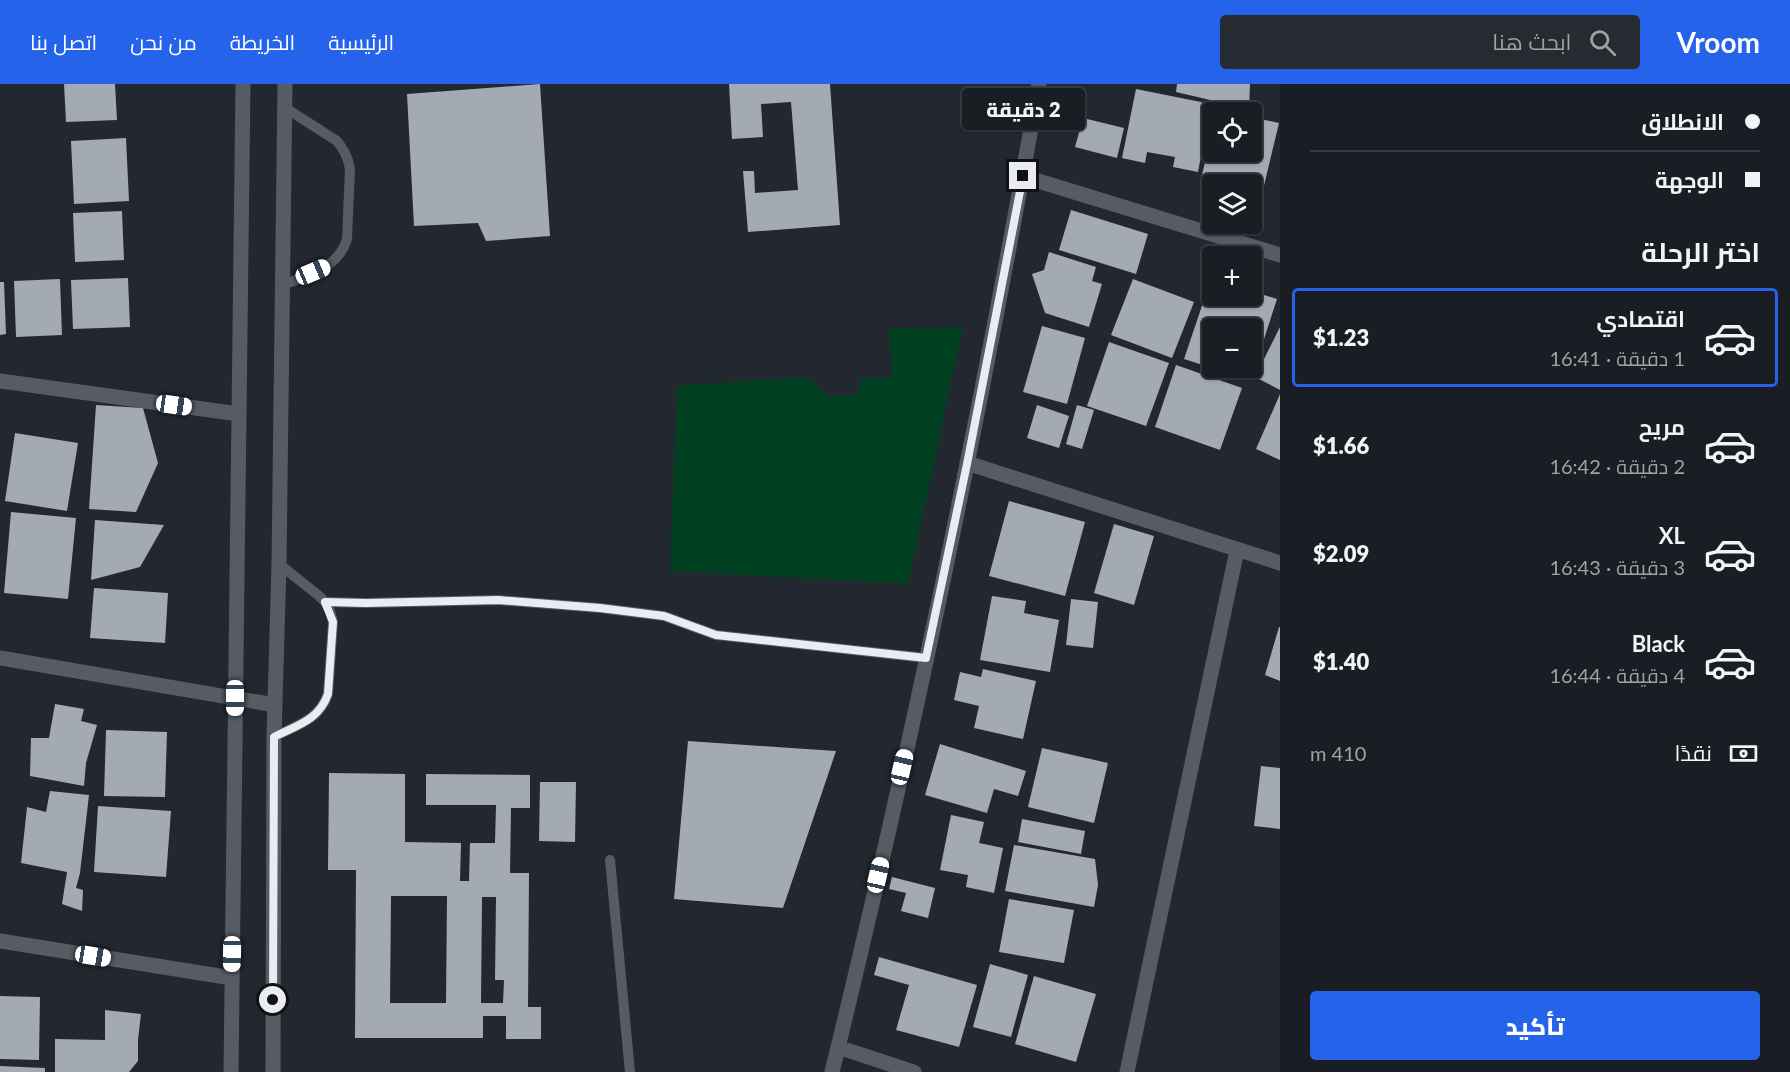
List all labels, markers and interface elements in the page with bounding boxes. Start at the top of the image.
search box [1220,15,1640,69]
text: Vroom [1676,25,1760,59]
icon: search [1586,26,1619,59]
text: ابحث هنا [1492,28,1571,55]
text: اتصل بنا [30,29,97,54]
text: من نحن [130,29,197,54]
text: الخريطة [230,29,295,54]
text: الرئيسية [328,29,394,54]
callout: 2 دقيقة [962,89,1084,131]
text: 2 دقيقة [986,97,1061,121]
map controls [1202,102,1262,378]
button: locate [1202,102,1262,162]
text: الانطلاق [1641,108,1724,135]
route end [1009,162,1036,189]
text: الوجهة [1655,166,1724,193]
button: layers [1202,174,1262,234]
text: اختر الرحلة [1641,235,1760,268]
button: + [1202,246,1262,306]
car [293,257,333,287]
text: اقتصادي [1596,305,1685,332]
icon: car [1703,311,1757,365]
button: − [1202,318,1262,378]
text: $1.23 [1313,324,1369,351]
text: 1 دقيقة · 16:41 [1549,346,1685,370]
car [155,394,193,416]
text: مريح [1639,413,1685,440]
icon: car [1703,419,1757,473]
text: $1.66 [1313,432,1369,459]
text: 2 دقيقة · 16:42 [1549,454,1685,478]
text: XL [1659,522,1685,549]
icon: car [1703,527,1757,581]
text: $2.09 [1313,540,1369,567]
text: 3 دقيقة · 16:43 [1549,555,1685,579]
text: Black [1632,630,1685,657]
icon: car [1703,635,1757,689]
text: $1.40 [1313,648,1369,675]
text: 4 دقيقة · 16:44 [1549,663,1685,687]
car [226,680,244,716]
icon: cash [1727,737,1760,770]
text: نقدًا [1674,739,1712,766]
text: 410 m [1310,741,1366,765]
car [889,747,915,787]
car [865,855,891,895]
car [223,936,241,972]
car [74,944,112,968]
route start [259,986,286,1013]
button: تأكيد [1310,991,1760,1060]

